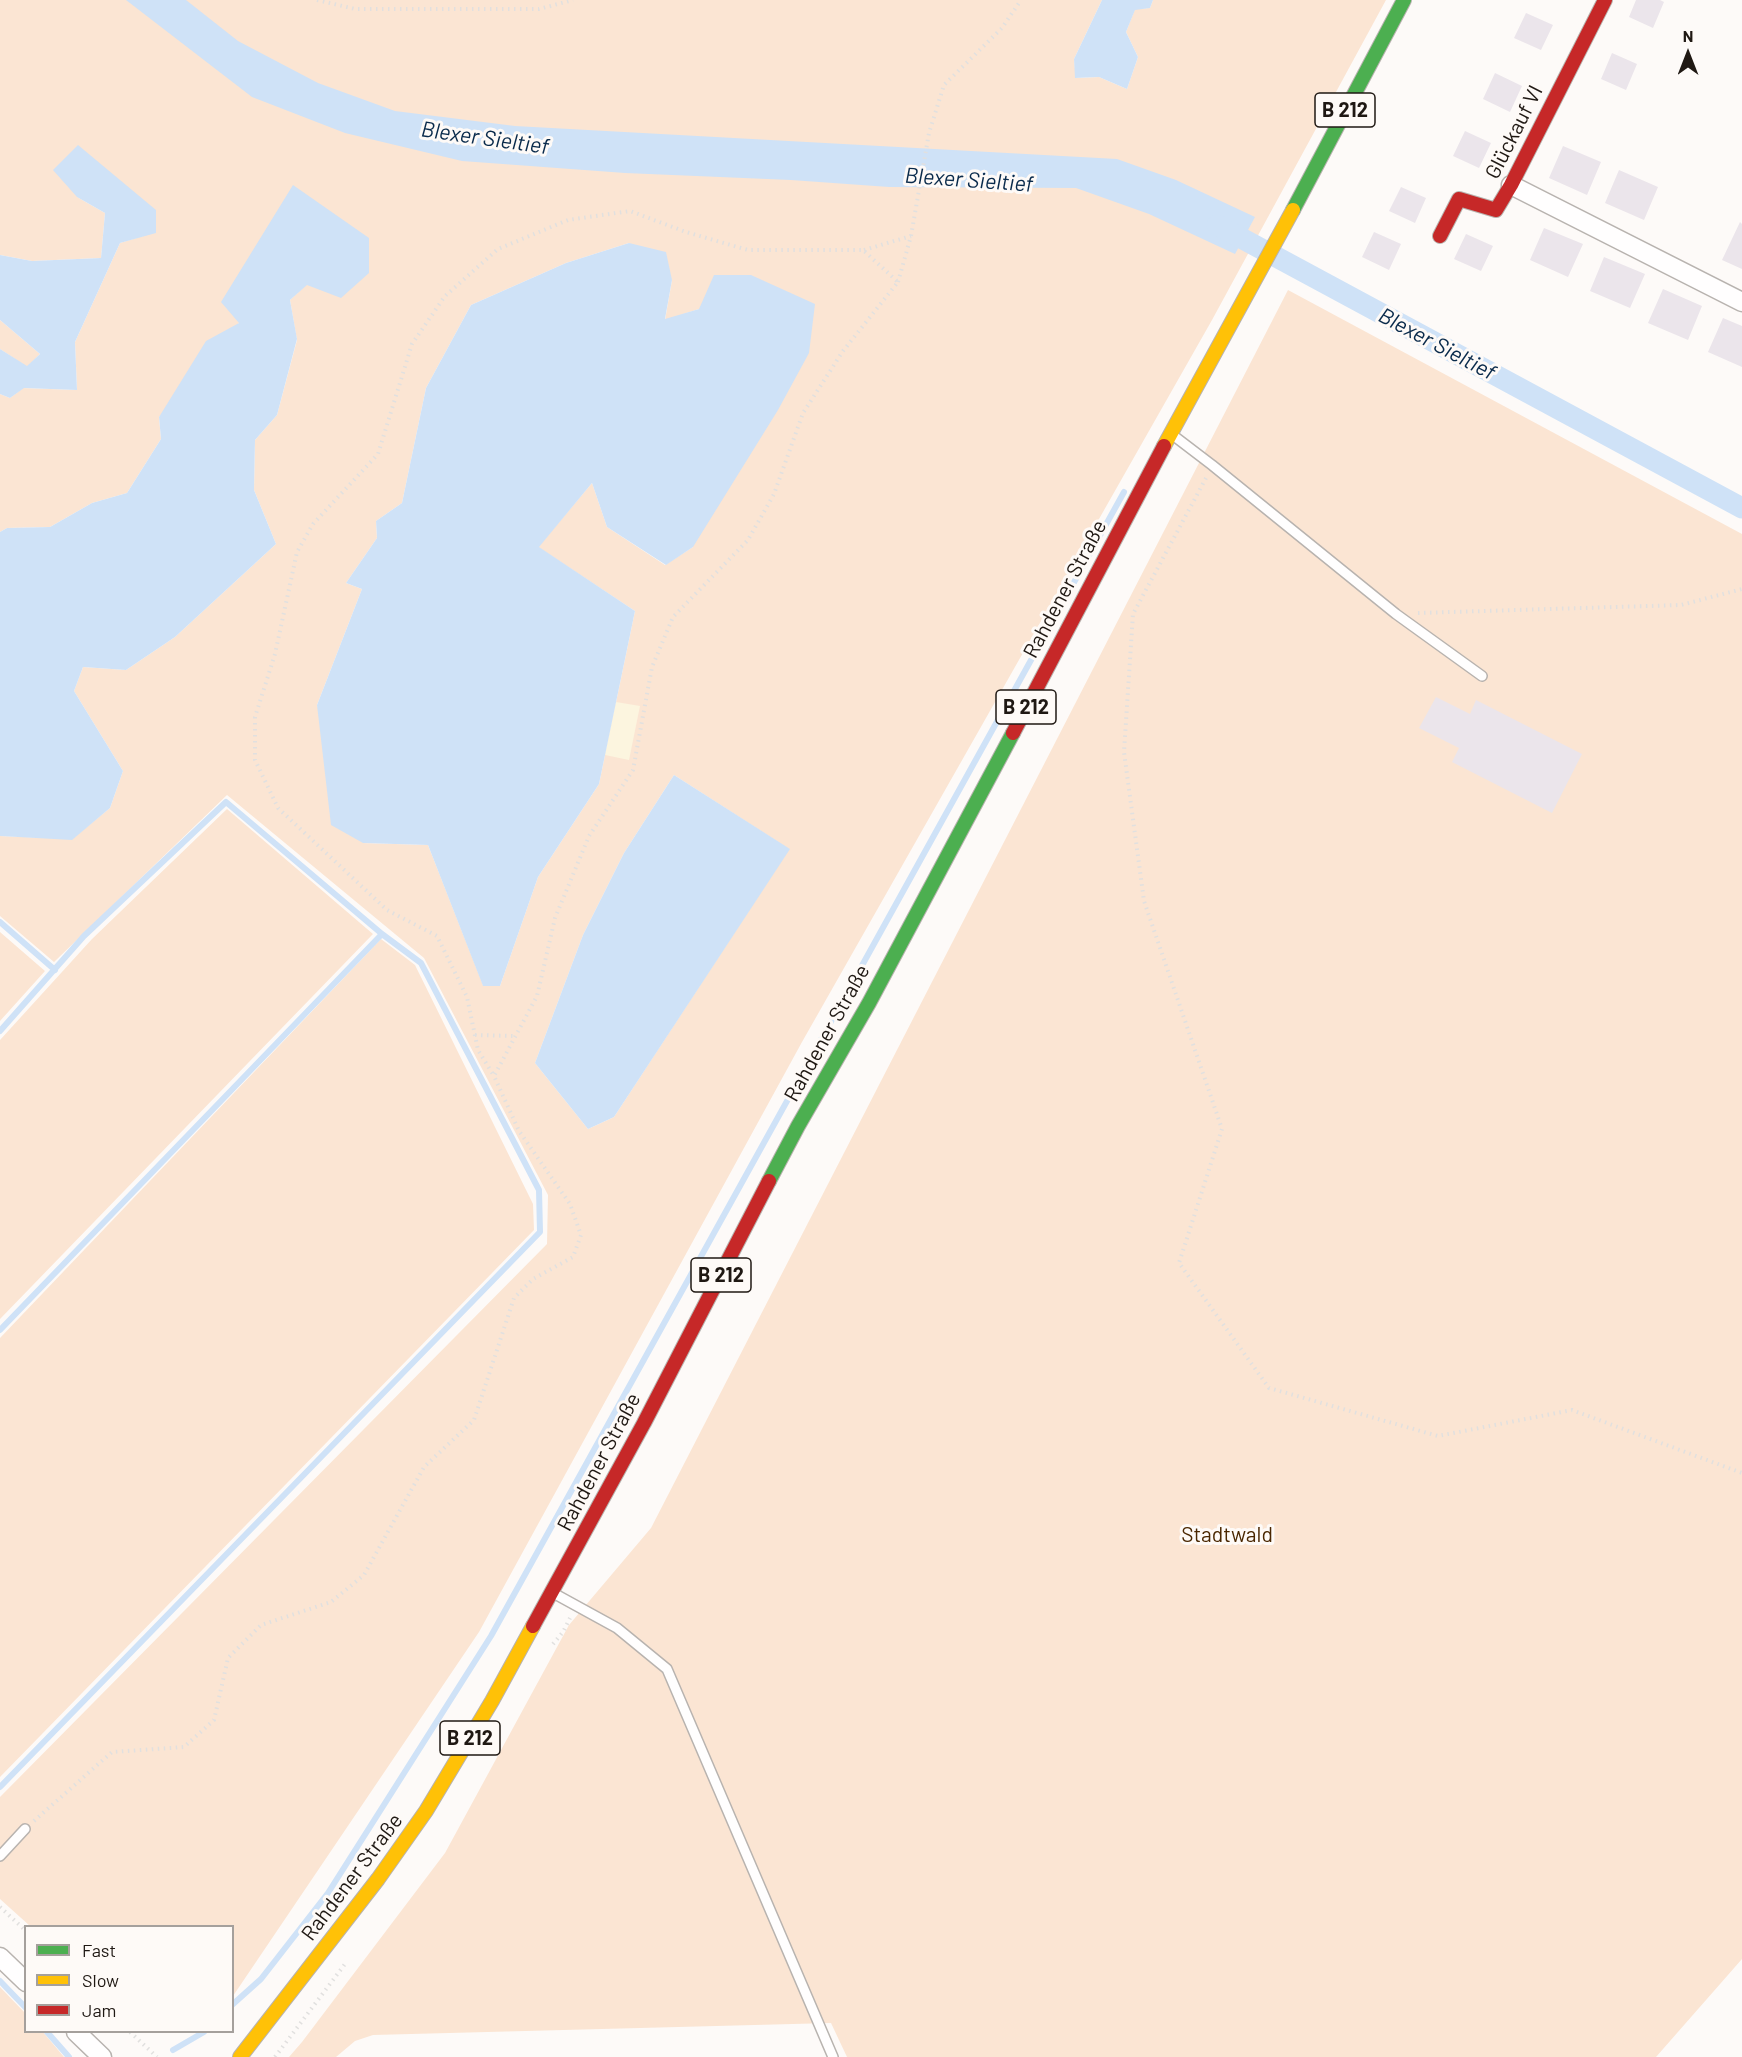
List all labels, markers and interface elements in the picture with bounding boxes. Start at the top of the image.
north arrow [1658,24,1718,84]
text: N [1683,26,1693,45]
street label: Glückauf VI [1480,81,1548,183]
road number: B 212 [1315,93,1375,127]
water label: Blexer Sieltief [419,116,551,160]
water label: Blexer Sieltief [904,162,1034,198]
water label: Blexer Sieltief [1374,302,1500,386]
street label: Rahdener Straße [1018,516,1112,662]
road number: B 212 [996,690,1056,724]
street label: Rahdener Straße [779,960,875,1106]
road number: B 212 [691,1258,751,1292]
street label: Rahdener Straße [552,1389,646,1535]
park label: Stadtwald [1181,1522,1273,1548]
road number: B 212 [440,1721,500,1755]
street label: Rahdener Straße [296,1808,408,1946]
legend [24,1925,234,2033]
text: Fast [82,1939,116,1961]
text: Slow [82,1969,119,1991]
text: Jam [82,1999,116,2021]

